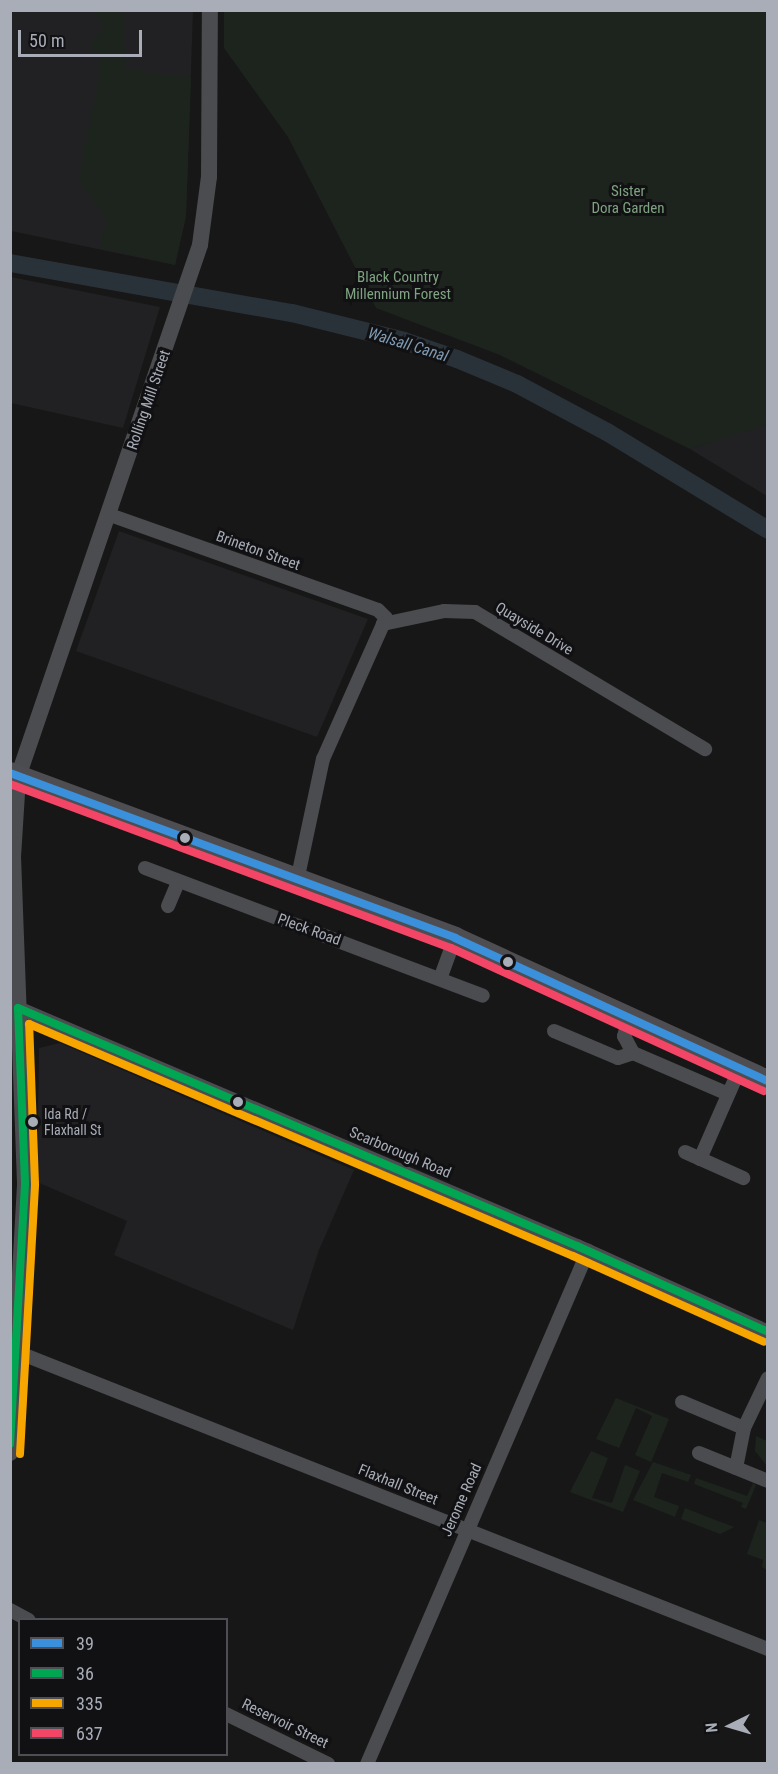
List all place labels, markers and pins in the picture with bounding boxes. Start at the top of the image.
unlabelled marker [179,832,191,844]
unlabelled marker [502,956,514,968]
unlabelled marker [232,1096,244,1108]
place label: Ida Rd / Flaxhall St [44,1106,101,1138]
marker: Ida Rd / Flaxhall St [27,1116,39,1128]

